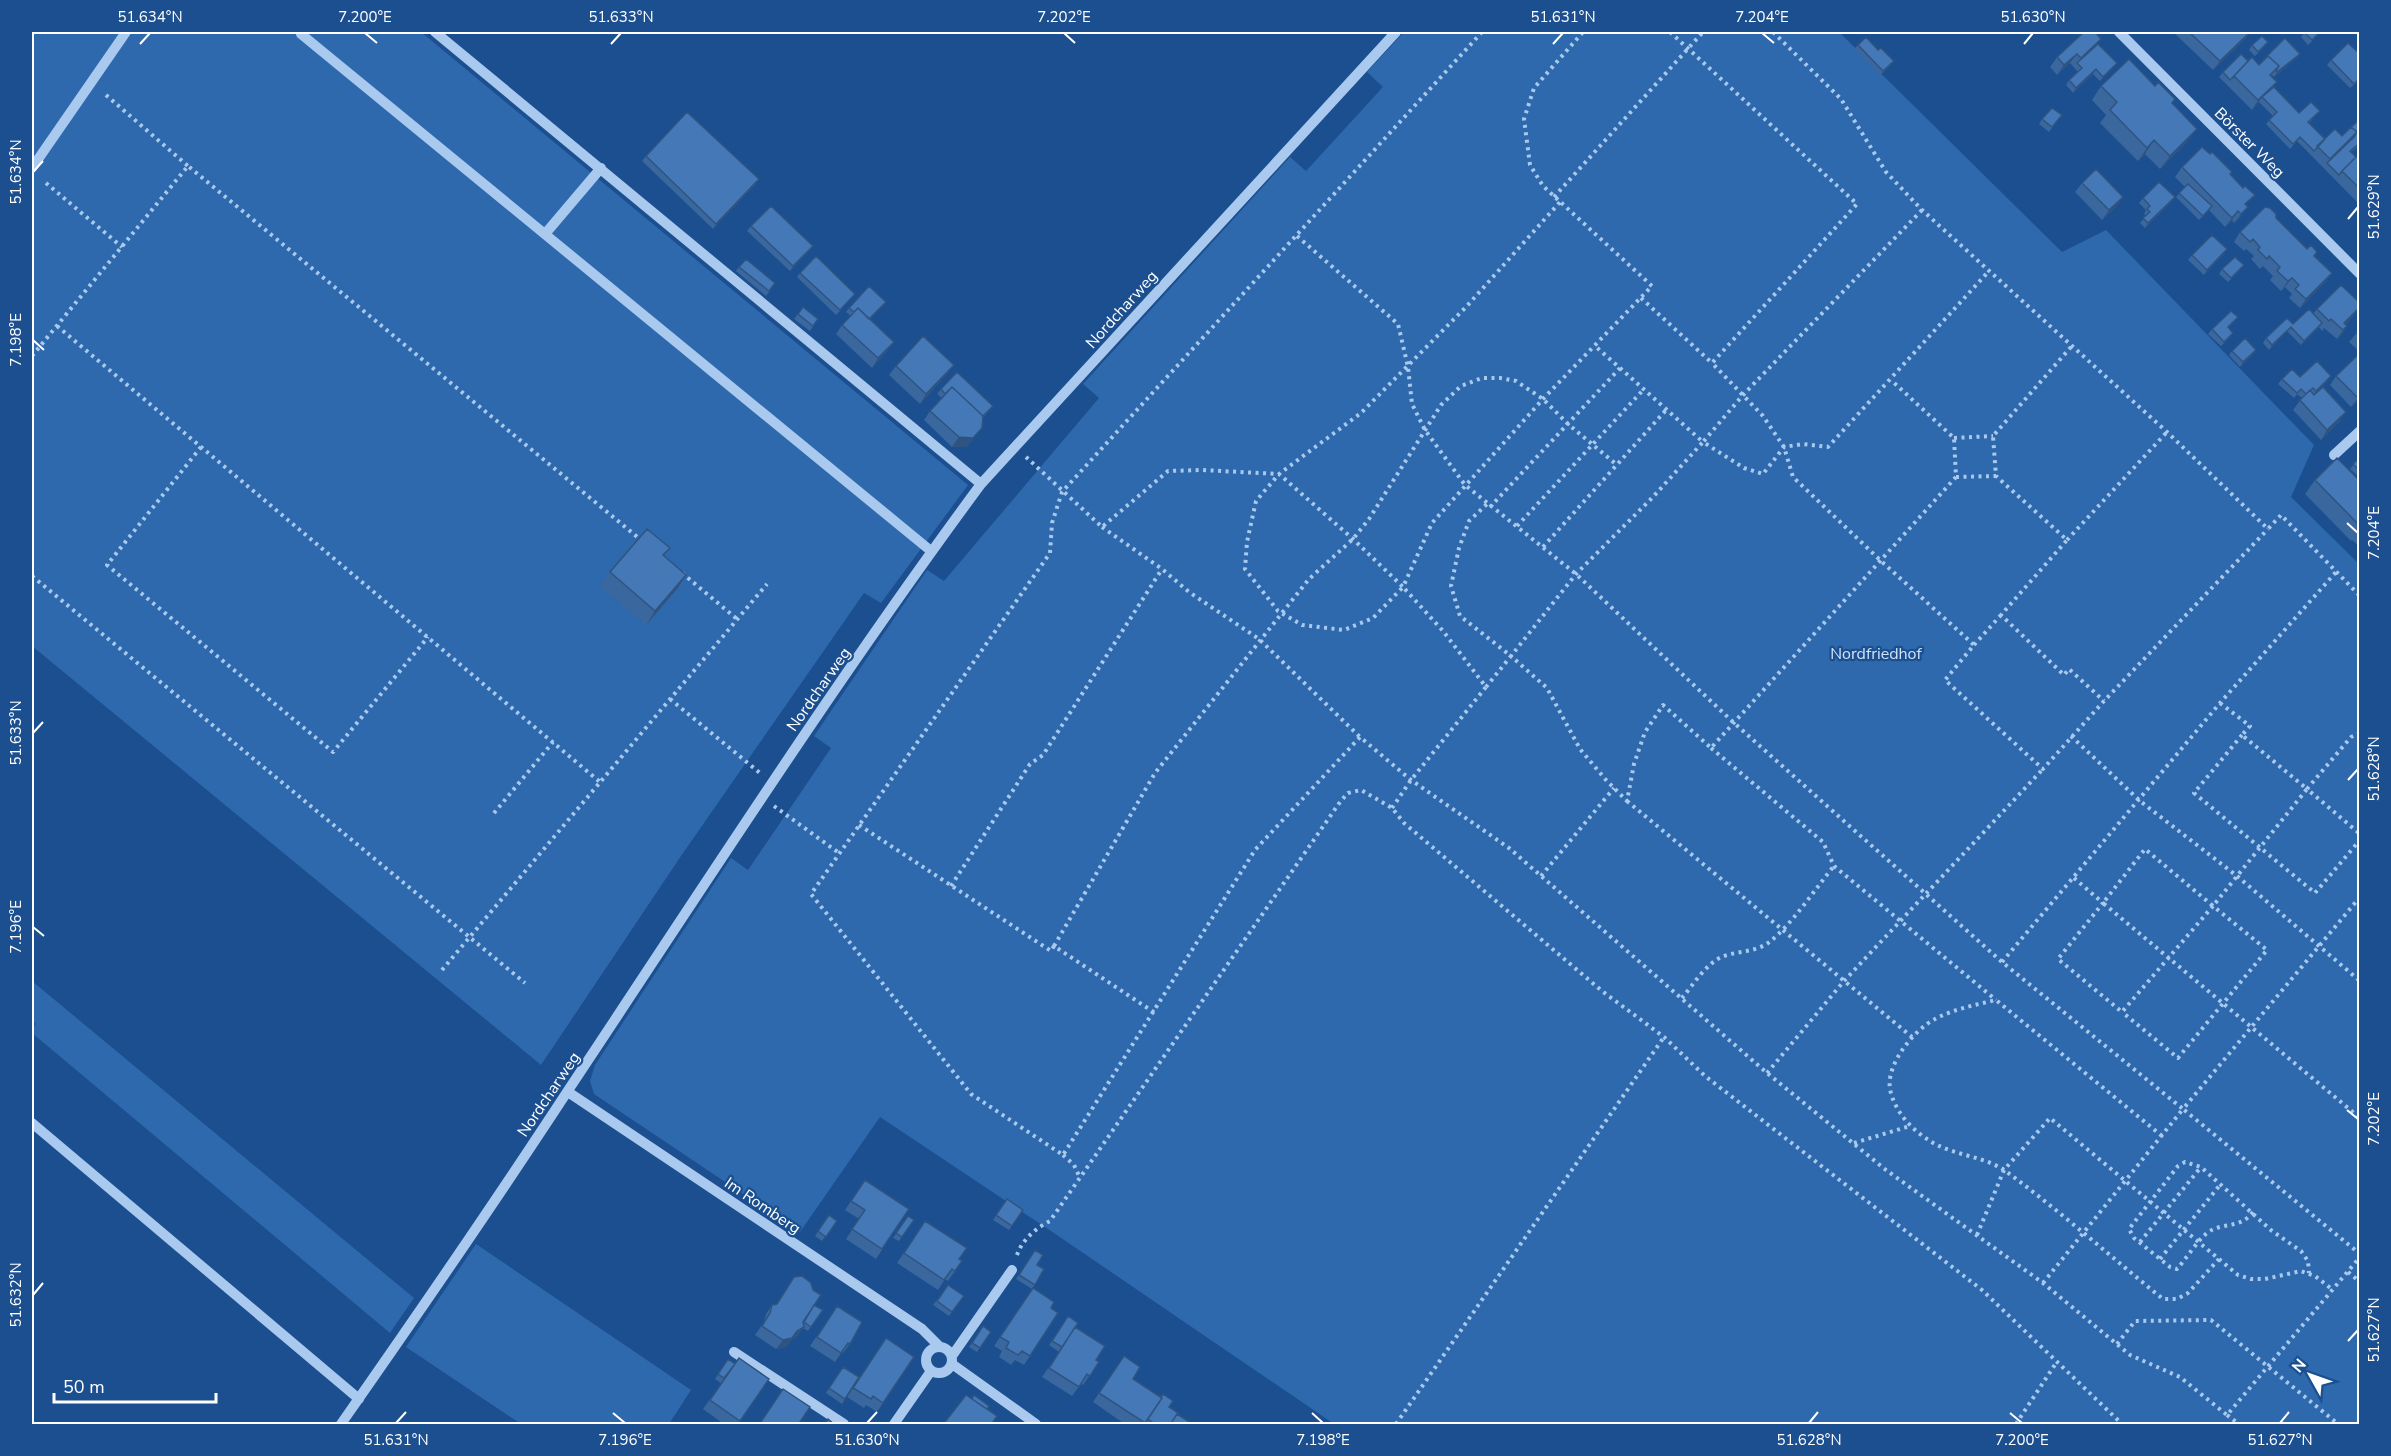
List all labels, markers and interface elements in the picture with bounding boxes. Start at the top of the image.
text: 51.634°N [117,7,183,27]
text: 7.200°E [338,7,392,27]
text: 51.633°N [588,7,654,27]
text: 7.202°E [1037,7,1091,27]
text: 51.631°N [1530,7,1596,27]
text: 7.204°E [1735,7,1789,27]
text: 51.630°N [2000,7,2066,27]
street label: Börster Weg [2209,103,2289,183]
text: 51.634°N [6,139,26,205]
text: 51.629°N [2364,174,2384,240]
street label: Nordcharweg [1081,266,1163,353]
text: 7.198°E [6,313,26,367]
text: 7.204°E [2364,506,2384,560]
street label: Nordcharweg [782,643,856,736]
park label: Nordfriedhof [1830,643,1922,665]
text: 51.633°N [6,700,26,766]
text: 51.628°N [2364,736,2384,802]
text: 7.196°E [6,900,26,954]
street label: Nordcharweg [512,1048,585,1141]
text: 7.202°E [2364,1092,2384,1146]
street label: Im Romberg [720,1172,805,1240]
text: 51.632°N [6,1262,26,1328]
text: 51.627°N [2364,1297,2384,1363]
north arrow [2280,1345,2340,1405]
text: N [2287,1354,2312,1378]
scale bar [54,1366,216,1404]
text: 50 m [63,1375,105,1399]
text: 51.631°N [363,1430,429,1450]
text: 7.196°E [598,1430,652,1450]
text: 51.630°N [834,1430,900,1450]
text: 7.198°E [1296,1430,1350,1450]
text: 51.628°N [1776,1430,1842,1450]
text: 7.200°E [1995,1430,2049,1450]
text: 51.627°N [2247,1430,2313,1450]

